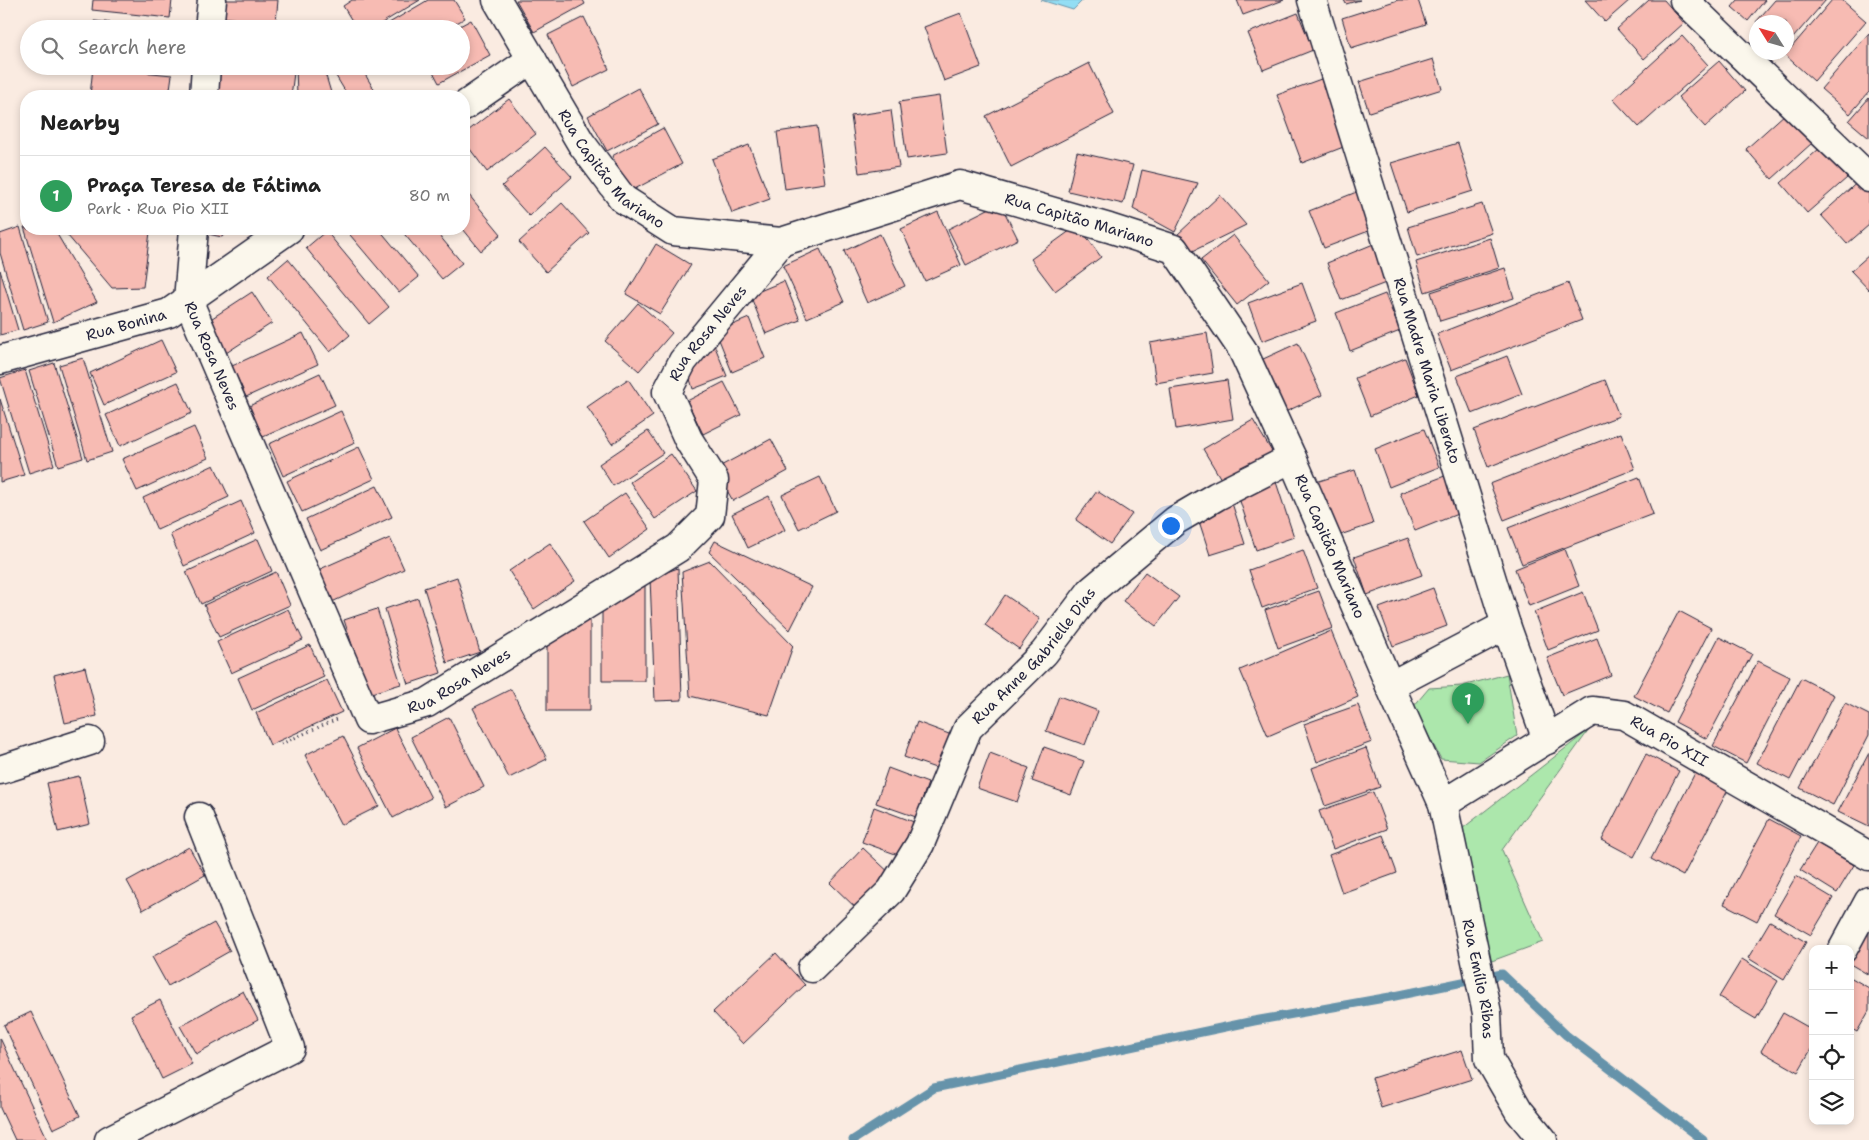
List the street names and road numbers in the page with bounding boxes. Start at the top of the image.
street label: Rua Capitão Mariano [553,106,669,233]
street label: Rua Capitão Mariano [1002,188,1157,252]
street label: Rua Madre Maria Liberato [1389,275,1465,466]
street label: Rua Rosa Neves [664,281,751,384]
street label: Rua Rosa Neves [180,298,244,413]
street label: Rua Bonina [84,304,169,346]
street label: Rua Capitão Mariano [1290,471,1370,621]
street label: Rua Anne Gabrielle Dias [968,583,1100,729]
street label: Rua Rosa Neves [405,644,515,718]
street label: Rua Pio XII [1627,711,1712,771]
street label: Rua Emílio Ribas [1457,917,1498,1039]

